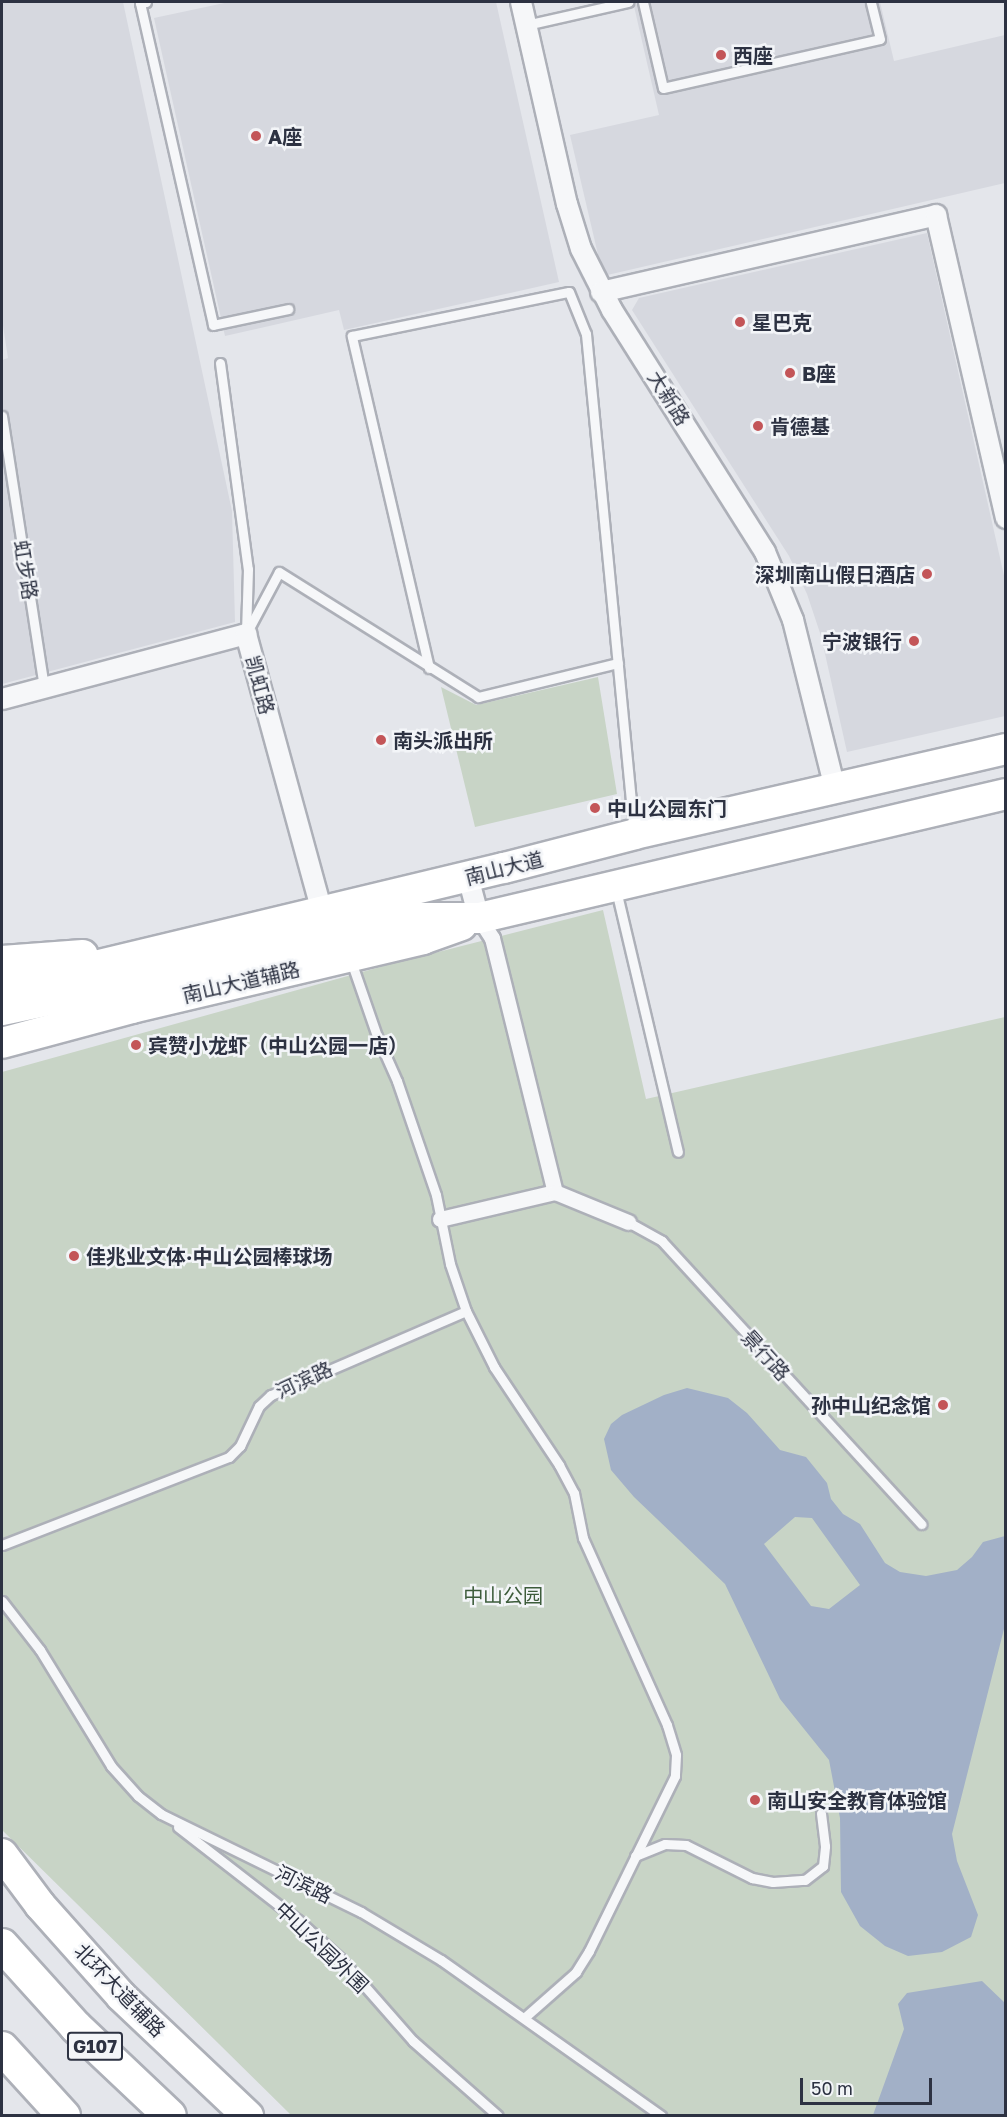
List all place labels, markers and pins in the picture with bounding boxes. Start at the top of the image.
place label: 西座 [733,43,773,67]
marker: 西座 [714,48,728,62]
place label: A座 [268,124,302,148]
marker: A座 [249,129,263,143]
place label: 星巴克 [752,310,812,334]
marker: 星巴克 [733,315,747,329]
place label: B座 [802,361,836,385]
marker: B座 [783,366,797,380]
place label: 肯德基 [770,414,830,438]
marker: 肯德基 [751,419,765,433]
place label: 深圳南山假日酒店 [755,562,915,586]
marker: 深圳南山假日酒店 [920,567,934,581]
place label: 宁波银行 [822,629,902,653]
marker: 宁波银行 [907,634,921,648]
place label: 南头派出所 [393,728,493,752]
marker: 南头派出所 [374,733,388,747]
place label: 中山公园东门 [607,796,727,820]
marker: 中山公园东门 [588,801,602,815]
place label: 宾赞小龙虾（中山公园一店） [148,1033,408,1057]
marker: 宾赞小龙虾（中山公园一店） [129,1038,143,1052]
place label: 佳兆业文体·中山公园棒球场 [86,1244,332,1268]
marker: 佳兆业文体·中山公园棒球场 [67,1249,81,1263]
place label: 孙中山纪念馆 [811,1393,931,1417]
marker: 孙中山纪念馆 [936,1398,950,1412]
place label: 南山安全教育体验馆 [767,1788,947,1812]
marker: 南山安全教育体验馆 [748,1793,762,1807]

